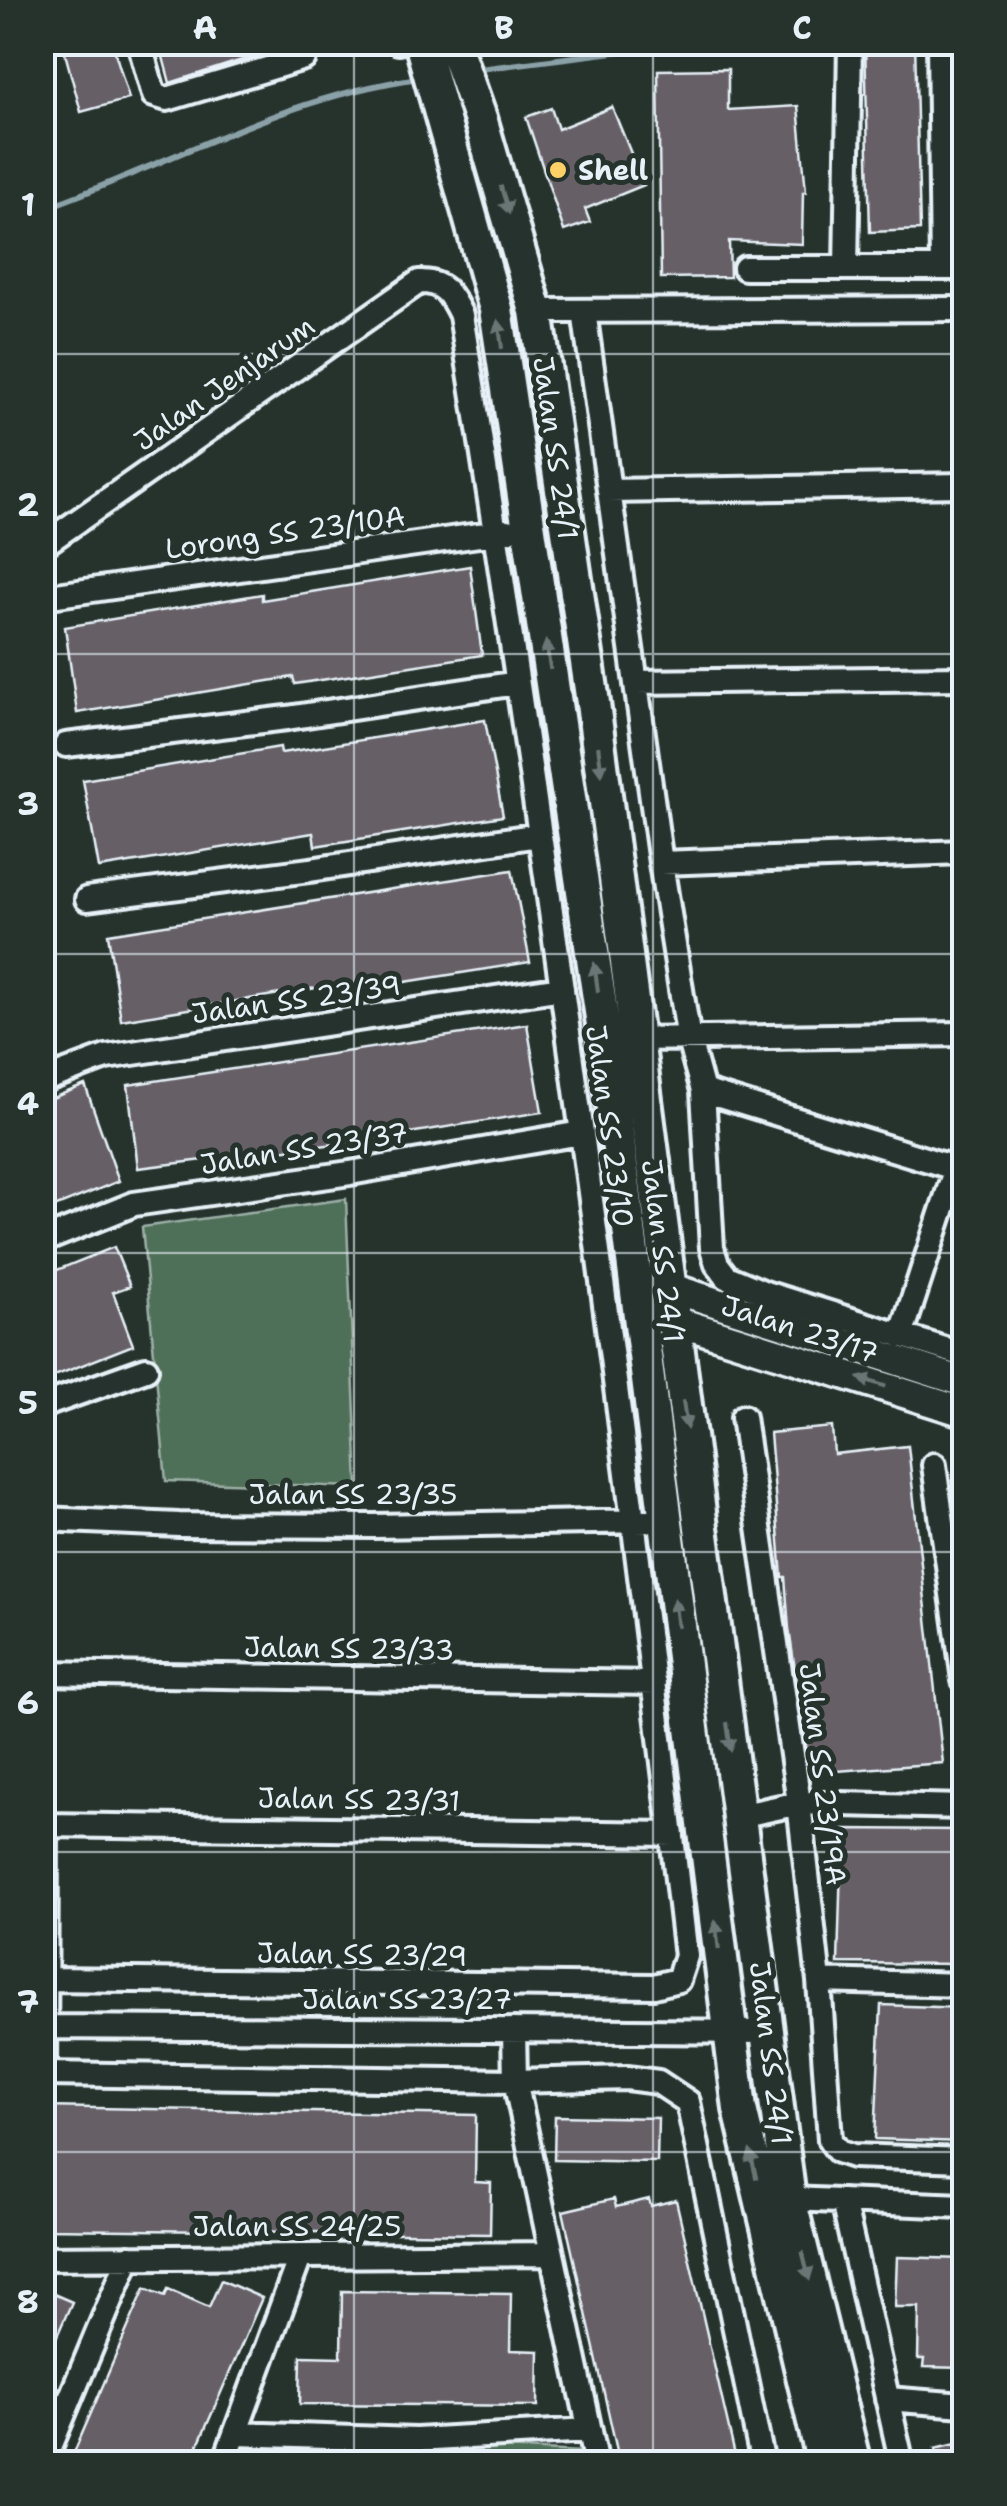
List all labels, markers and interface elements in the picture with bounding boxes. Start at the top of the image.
text: A [193,6,217,49]
text: B [494,6,514,49]
text: C [792,6,812,49]
place label: Shell [578,151,649,189]
marker: Shell [547,159,569,181]
text: 1 [21,183,35,226]
one-way arrow [498,185,513,216]
street label: Jalan Jenjarum [126,307,322,459]
one-way arrow [491,318,507,349]
street label: Jalan SS 24/1 [524,354,588,542]
text: 2 [17,483,39,526]
street label: Lorong SS 23/10A [163,496,407,568]
one-way arrow [540,639,555,671]
one-way arrow [593,746,609,778]
text: 3 [17,782,39,825]
one-way arrow [588,960,603,992]
street label: Jalan SS 23/39 [189,966,403,1032]
street label: Jalan SS 23/10 [577,1022,643,1230]
text: 4 [17,1082,39,1125]
street label: Jalan SS 23/37 [197,1113,411,1183]
street label: Jalan SS 24/1 [633,1157,693,1345]
street label: Jalan 23/17 [717,1286,883,1372]
one-way arrow [856,1374,886,1389]
text: 5 [18,1381,38,1424]
one-way arrow [677,1399,693,1431]
street label: Jalan SS 23/35 [248,1475,458,1513]
one-way arrow [668,1596,684,1628]
street label: Jalan SS 23/33 [243,1627,455,1669]
street label: Jalan SS 23/19A [790,1661,856,1887]
text: 6 [17,1681,39,1724]
one-way arrow [721,1721,737,1753]
street label: Jalan SS 23/31 [257,1778,461,1820]
one-way arrow [709,1919,725,1950]
street label: Jalan SS 23/29 [256,1933,468,1975]
street label: Jalan SS 24/1 [741,1959,801,2147]
text: 7 [17,1980,39,2023]
street label: Jalan SS 23/27 [302,1980,512,2018]
one-way arrow [745,2148,760,2179]
street label: Jalan SS 24/25 [193,2207,401,2245]
one-way arrow [798,2251,814,2282]
text: 8 [17,2280,39,2323]

